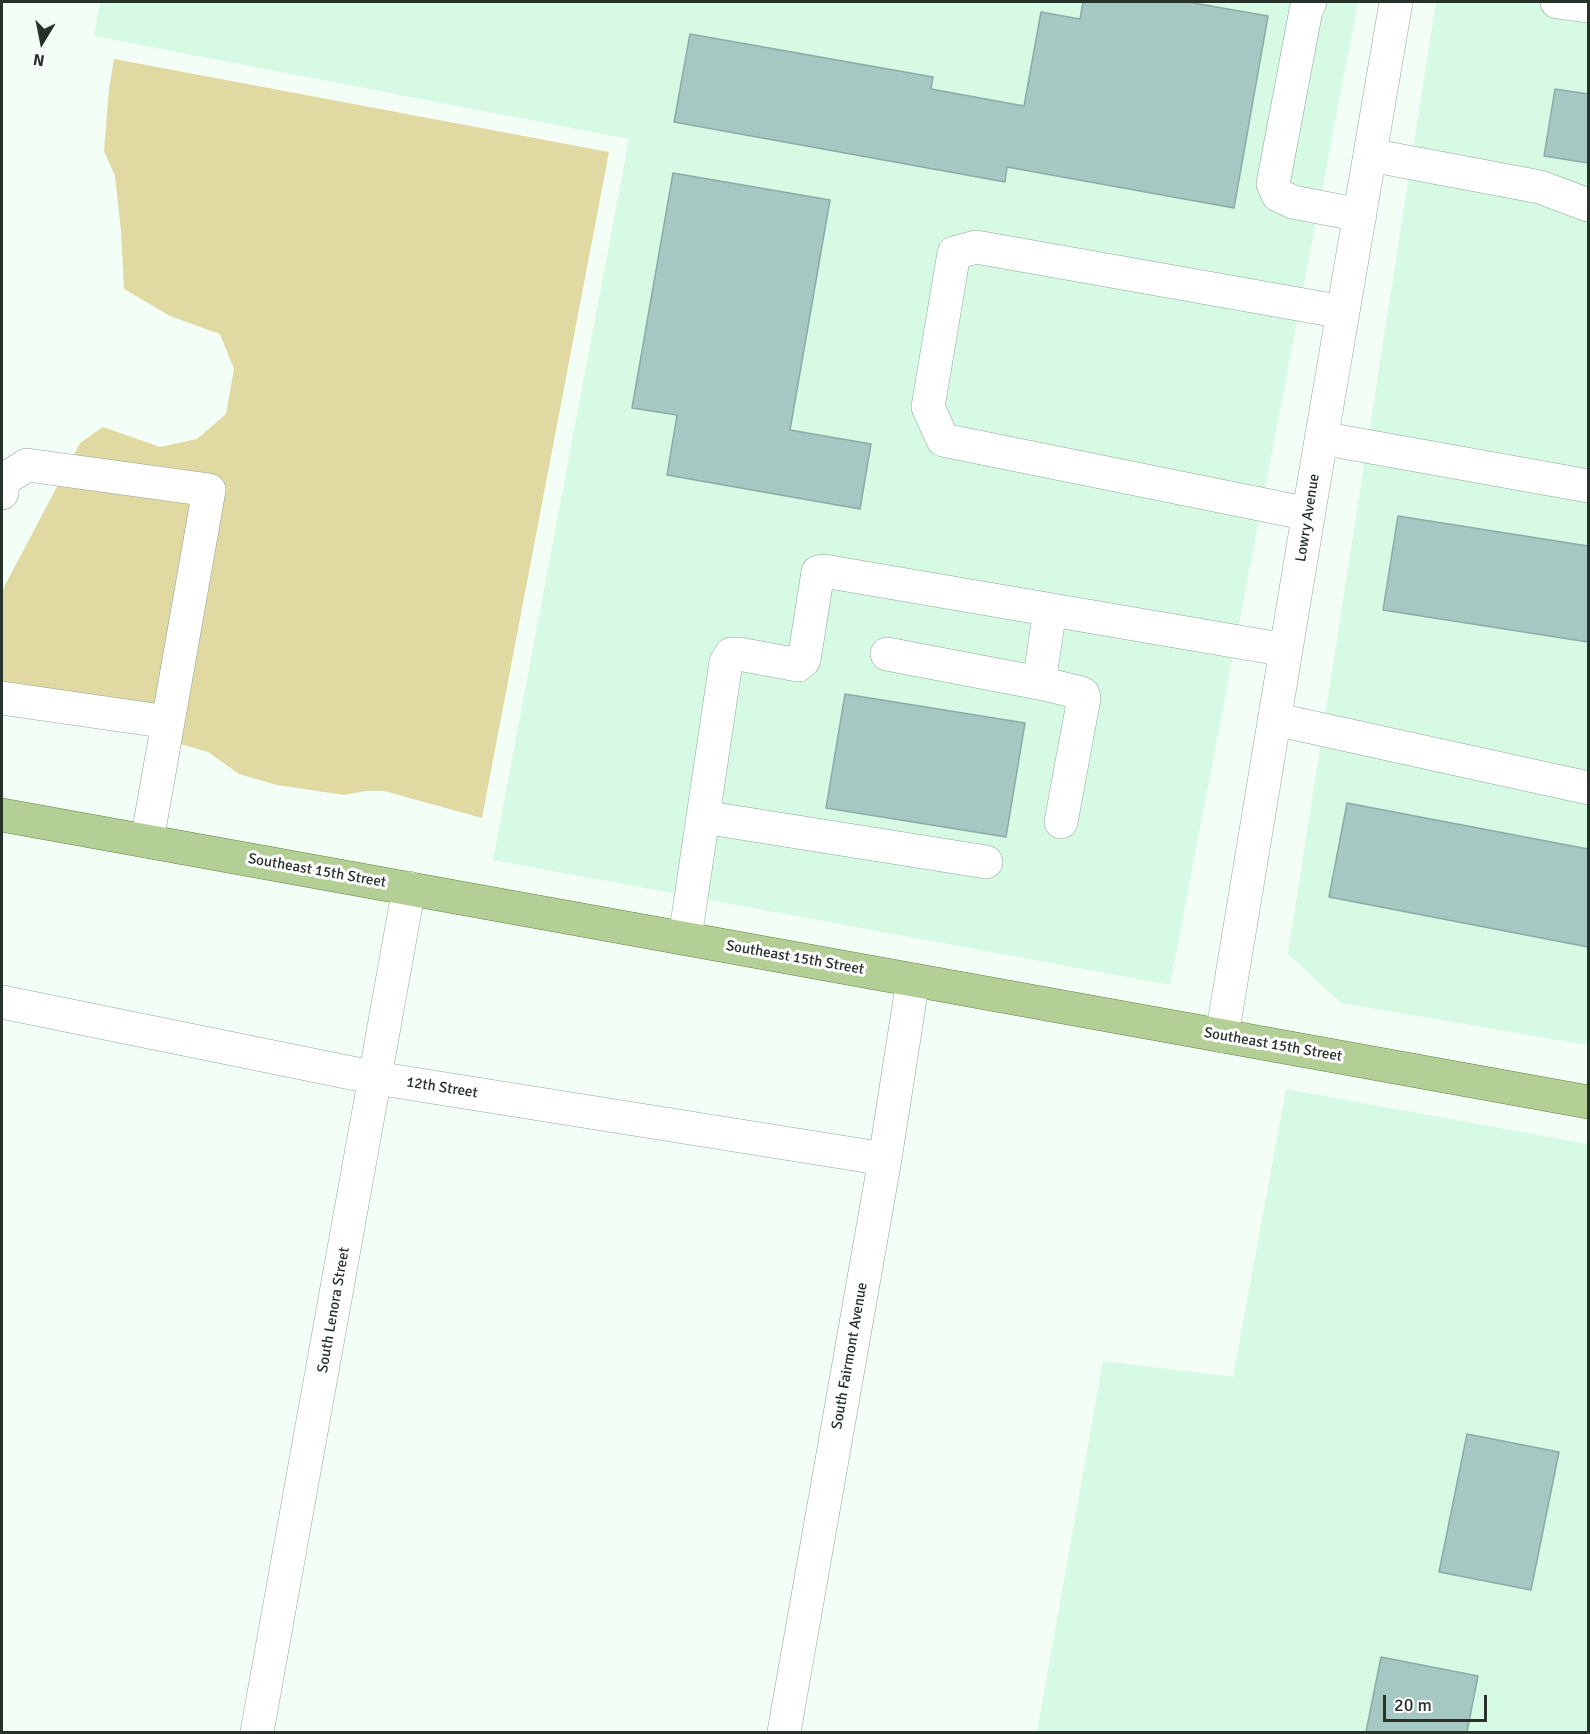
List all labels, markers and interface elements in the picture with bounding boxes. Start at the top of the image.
north arrow [12,12,72,72]
text: N [32,49,46,71]
street label: Lowry Avenue [1292,473,1324,563]
street label: Southeast 15th Street [247,850,387,892]
street label: Southeast 15th Street [725,937,865,979]
street label: Southeast 15th Street [1203,1024,1343,1066]
street label: 12th Street [405,1073,479,1103]
street label: South Lenora Street [314,1246,354,1374]
street label: South Fairmont Avenue [828,1281,872,1431]
scale bar [1386,1683,1490,1721]
text: 20 m [1394,1694,1432,1716]

